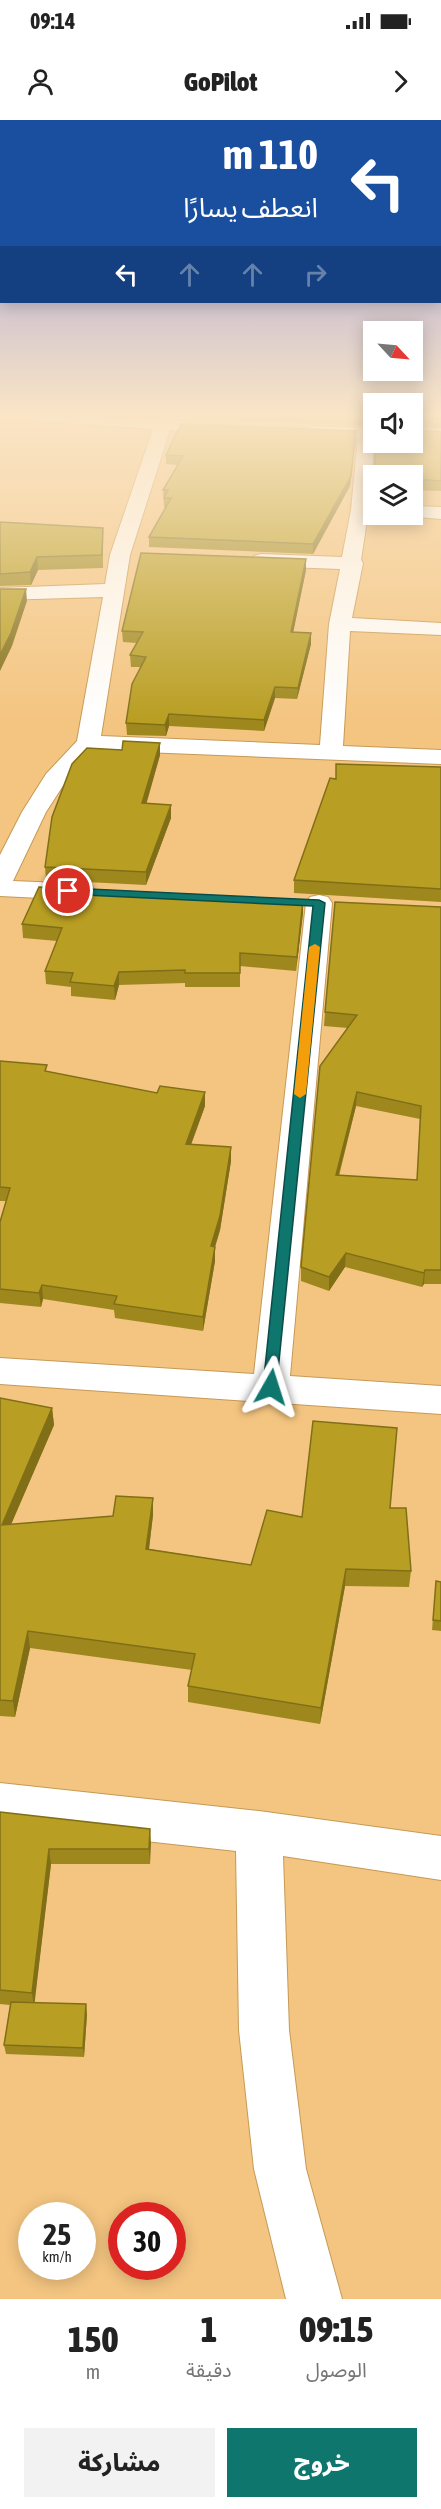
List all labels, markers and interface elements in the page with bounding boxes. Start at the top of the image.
text: 09:14 [30,8,75,34]
icon: person [24,65,57,98]
icon: forward [384,65,417,98]
text: GoPilot [184,66,257,97]
text: 110 m [223,130,318,178]
icon: left [339,144,417,222]
text: انعطف يسارًا [183,192,318,223]
icon: left [110,258,143,291]
icon: ahead [173,258,206,291]
icon: ahead [236,258,269,291]
icon: right [299,258,332,291]
north arrow [363,321,423,381]
map controls [363,321,423,525]
button: sound [363,393,423,453]
button: layers [363,465,423,525]
pin [42,865,93,916]
icon: arrive [51,874,84,907]
position arrow [239,1355,303,1419]
speed limit sign: 30 [108,2202,186,2280]
text: 25 [43,2217,71,2251]
text: km/h [42,2248,72,2265]
text: 1 [200,2308,217,2350]
text: 09:15 [299,2308,373,2350]
text: 150 [68,2318,118,2360]
text: دقيقة [186,2358,232,2381]
text: الوصول [306,2358,367,2381]
text: m [86,2360,100,2383]
button: مشاركة [24,2428,215,2497]
button: خروج [227,2428,417,2497]

